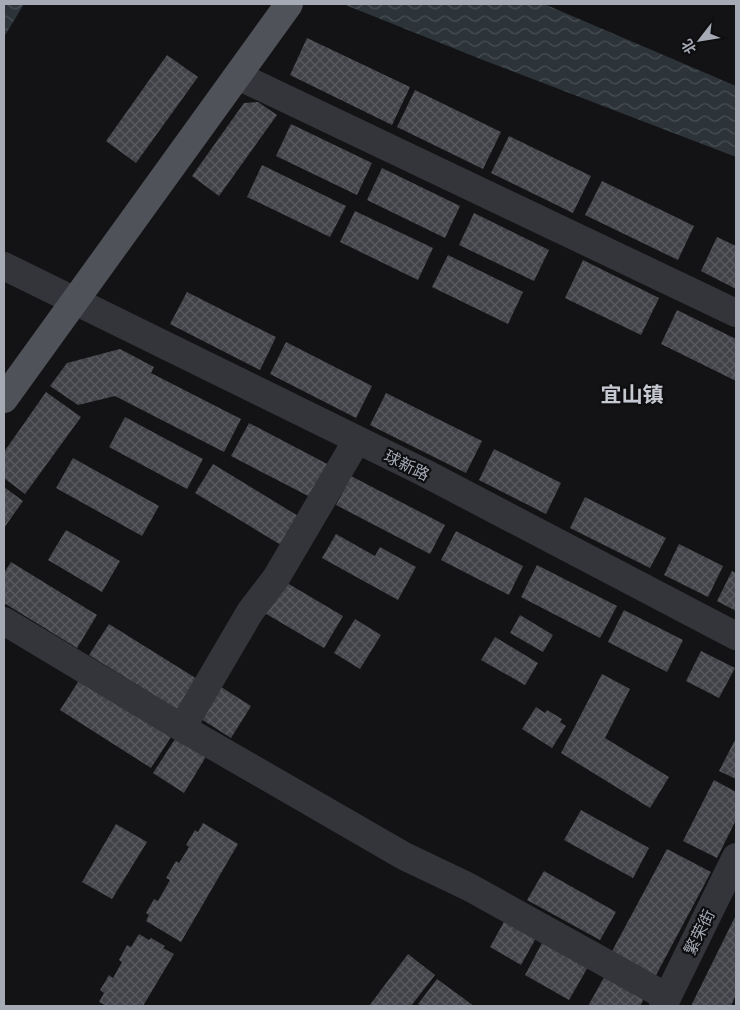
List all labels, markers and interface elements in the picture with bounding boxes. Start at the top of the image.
north arrow [675,15,725,65]
text: 北 [678,36,701,57]
district label: 宜山镇 [601,381,664,409]
street label: 球新路 [380,445,433,486]
street label: 繁荣街 [679,906,720,959]

